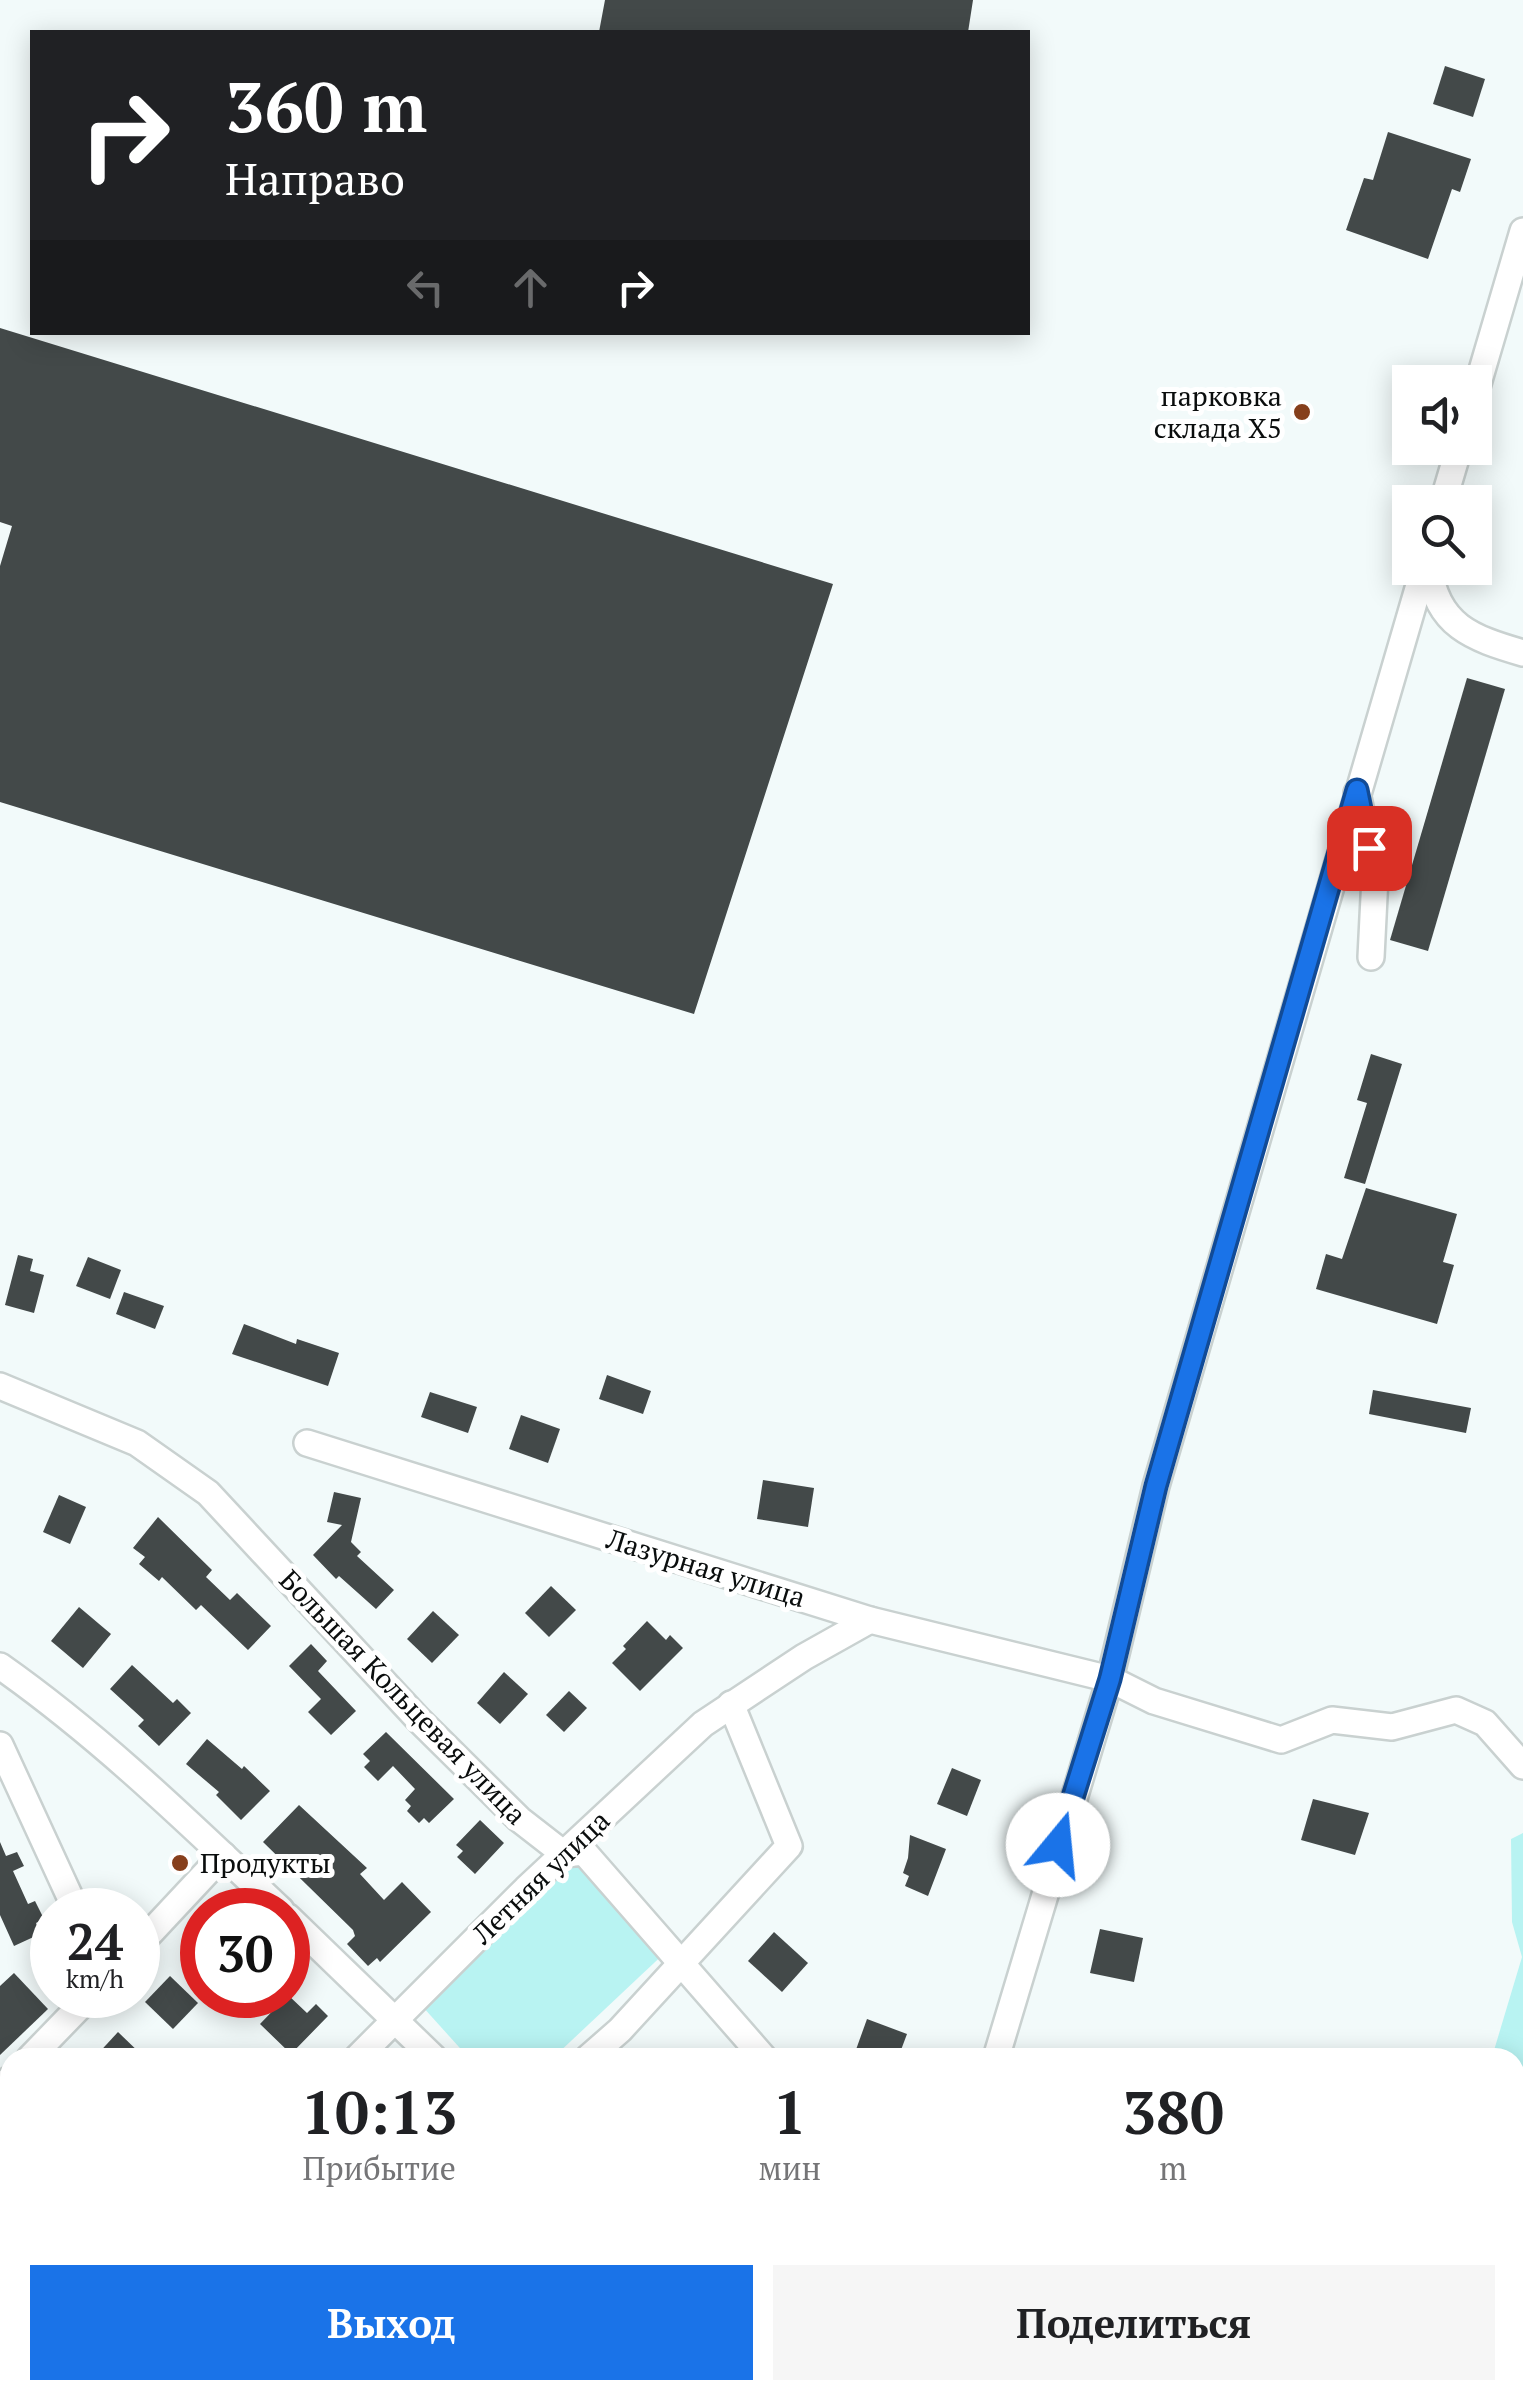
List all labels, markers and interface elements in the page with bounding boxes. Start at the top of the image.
text: 360 m [225,59,427,152]
icon: right [60,70,190,200]
text: Направо [225,148,405,208]
icon: left [398,260,453,315]
icon: ahead [503,260,558,315]
icon: right [608,260,663,315]
map controls [1392,365,1492,585]
button: sound [1392,365,1492,465]
place label: парковка склада X5 [1154,377,1282,446]
marker: парковка склада X5 [1291,401,1313,423]
button: search [1392,485,1492,585]
pin [1327,806,1412,891]
icon: arrive [1342,821,1397,876]
street label: Лазурная улица [601,1519,810,1615]
street label: Большая Кольцевая улица [272,1561,535,1832]
position arrow [1006,1793,1110,1897]
street label: Летняя улица [463,1802,617,1952]
place label: Продукты [200,1844,331,1881]
marker: Продукты [169,1852,191,1874]
speed limit sign: 30 [180,1888,310,2018]
text: 24 [67,1908,123,1974]
text: km/h [66,1962,124,1995]
text: 10:13 [301,2072,457,2151]
text: 1 [773,2072,807,2151]
text: 380 [1122,2072,1224,2151]
text: Прибытие [302,2147,456,2189]
text: мин [758,2147,821,2189]
text: m [1159,2147,1187,2189]
button: Выход [30,2265,753,2380]
button: Поделиться [773,2265,1495,2380]

